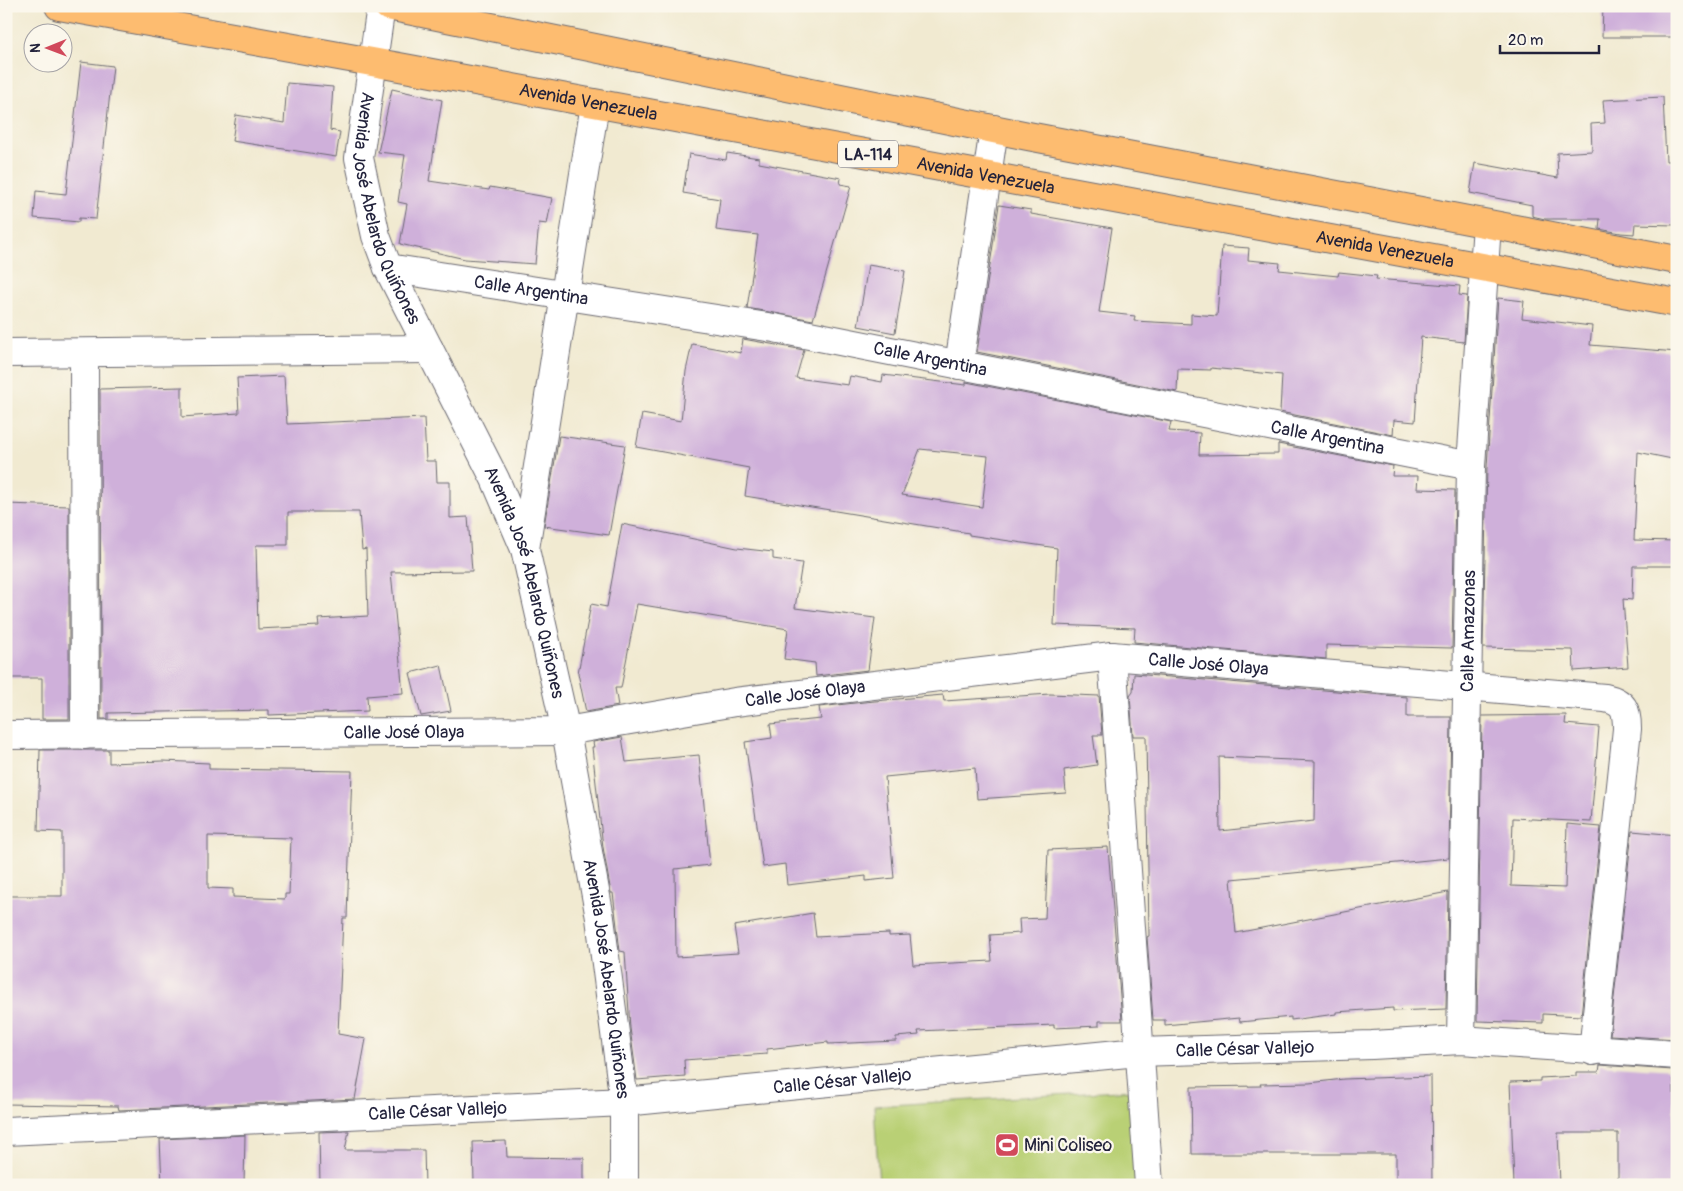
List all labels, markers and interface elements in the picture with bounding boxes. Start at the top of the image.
north arrow [22,22,72,72]
scale bar [1500,22,1599,54]
text: 20 m [1508,31,1543,50]
text: N [27,43,44,53]
street label: Avenida Venezuela [517,78,659,126]
street label: Avenida José Abelardo Quiñones [347,90,426,328]
road number: LA-114 [838,140,898,168]
street label: Avenida Venezuela [915,152,1057,200]
street label: Avenida Venezuela [1314,226,1456,274]
street label: Calle Argentina [472,271,590,311]
street label: Calle Argentina [871,337,989,382]
street label: Calle Argentina [1269,416,1386,461]
street label: Avenida José Abelardo Quiñones [478,462,569,701]
street label: Calle Amazonas [1456,570,1481,692]
street label: Calle José Olaya [1147,648,1270,681]
street label: Calle José Olaya [744,675,866,713]
street label: Calle José Olaya [343,721,465,745]
street label: Avenida José Abelardo Quiñones [577,857,634,1100]
street label: Calle César Vallejo [1175,1036,1315,1063]
street label: Calle César Vallejo [772,1063,913,1099]
street label: Calle César Vallejo [368,1096,508,1126]
sports icon: Mini Coliseo [994,1132,1020,1158]
place label: Mini Coliseo [1024,1134,1112,1157]

